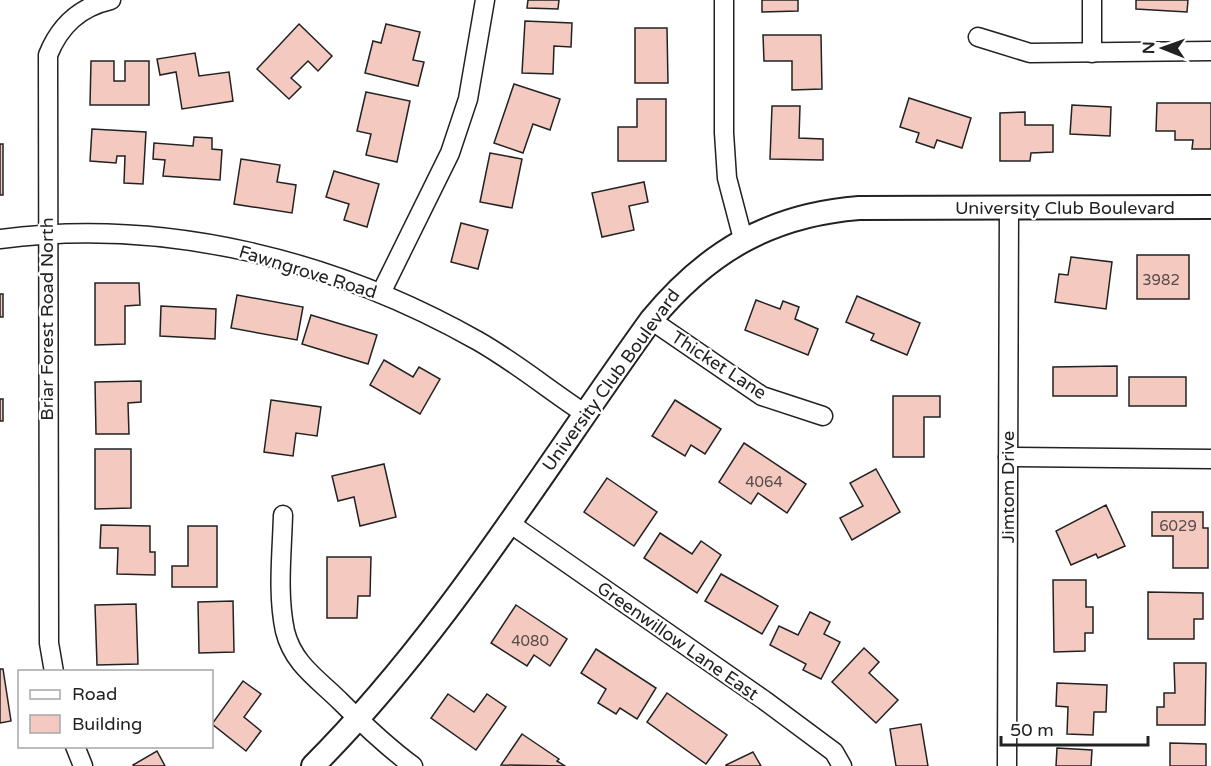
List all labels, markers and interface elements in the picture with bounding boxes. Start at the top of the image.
north arrow [1133,18,1193,78]
text: N [1139,41,1159,54]
street label: University Club Boulevard [955,197,1175,219]
street label: Briar Forest Road North [36,217,58,421]
street label: Fawngrove Road [236,241,380,303]
house number: 3982 [1142,271,1180,289]
street label: University Club Boulevard [537,285,685,475]
street label: Thicket Lane [667,326,771,404]
street label: Jimtom Drive [997,431,1019,543]
house number: 4064 [745,473,783,491]
house number: 6029 [1159,517,1197,535]
street label: Greenwillow Lane East [593,577,763,705]
house number: 4080 [511,632,549,650]
legend [18,670,213,748]
text: Road [72,683,117,705]
scale bar [1001,709,1148,747]
text: Building [72,713,142,735]
text: 50 m [1010,719,1054,741]

